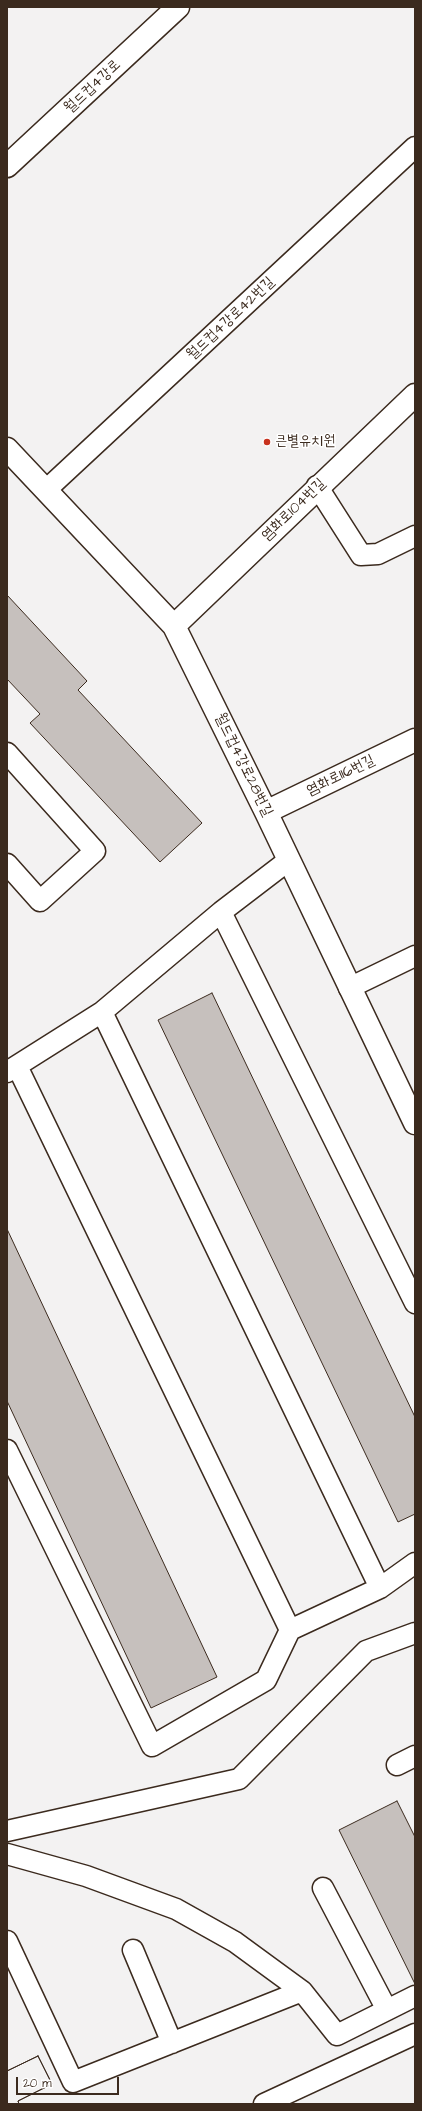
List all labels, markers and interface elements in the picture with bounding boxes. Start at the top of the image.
street label: 월드컵4강로 [61,56,125,118]
street label: 월드컵4강로42번길 [183,274,279,364]
place label: 큰별유치원 [275,433,335,451]
marker: 큰별유치원 [262,437,272,447]
street label: 염화로104번길 [258,475,330,545]
street label: 월드컵4강로28번길 [210,710,276,820]
street label: 염화로116번길 [304,752,378,800]
scale bar [18,2069,121,2095]
text: 20 m [23,2075,52,2092]

